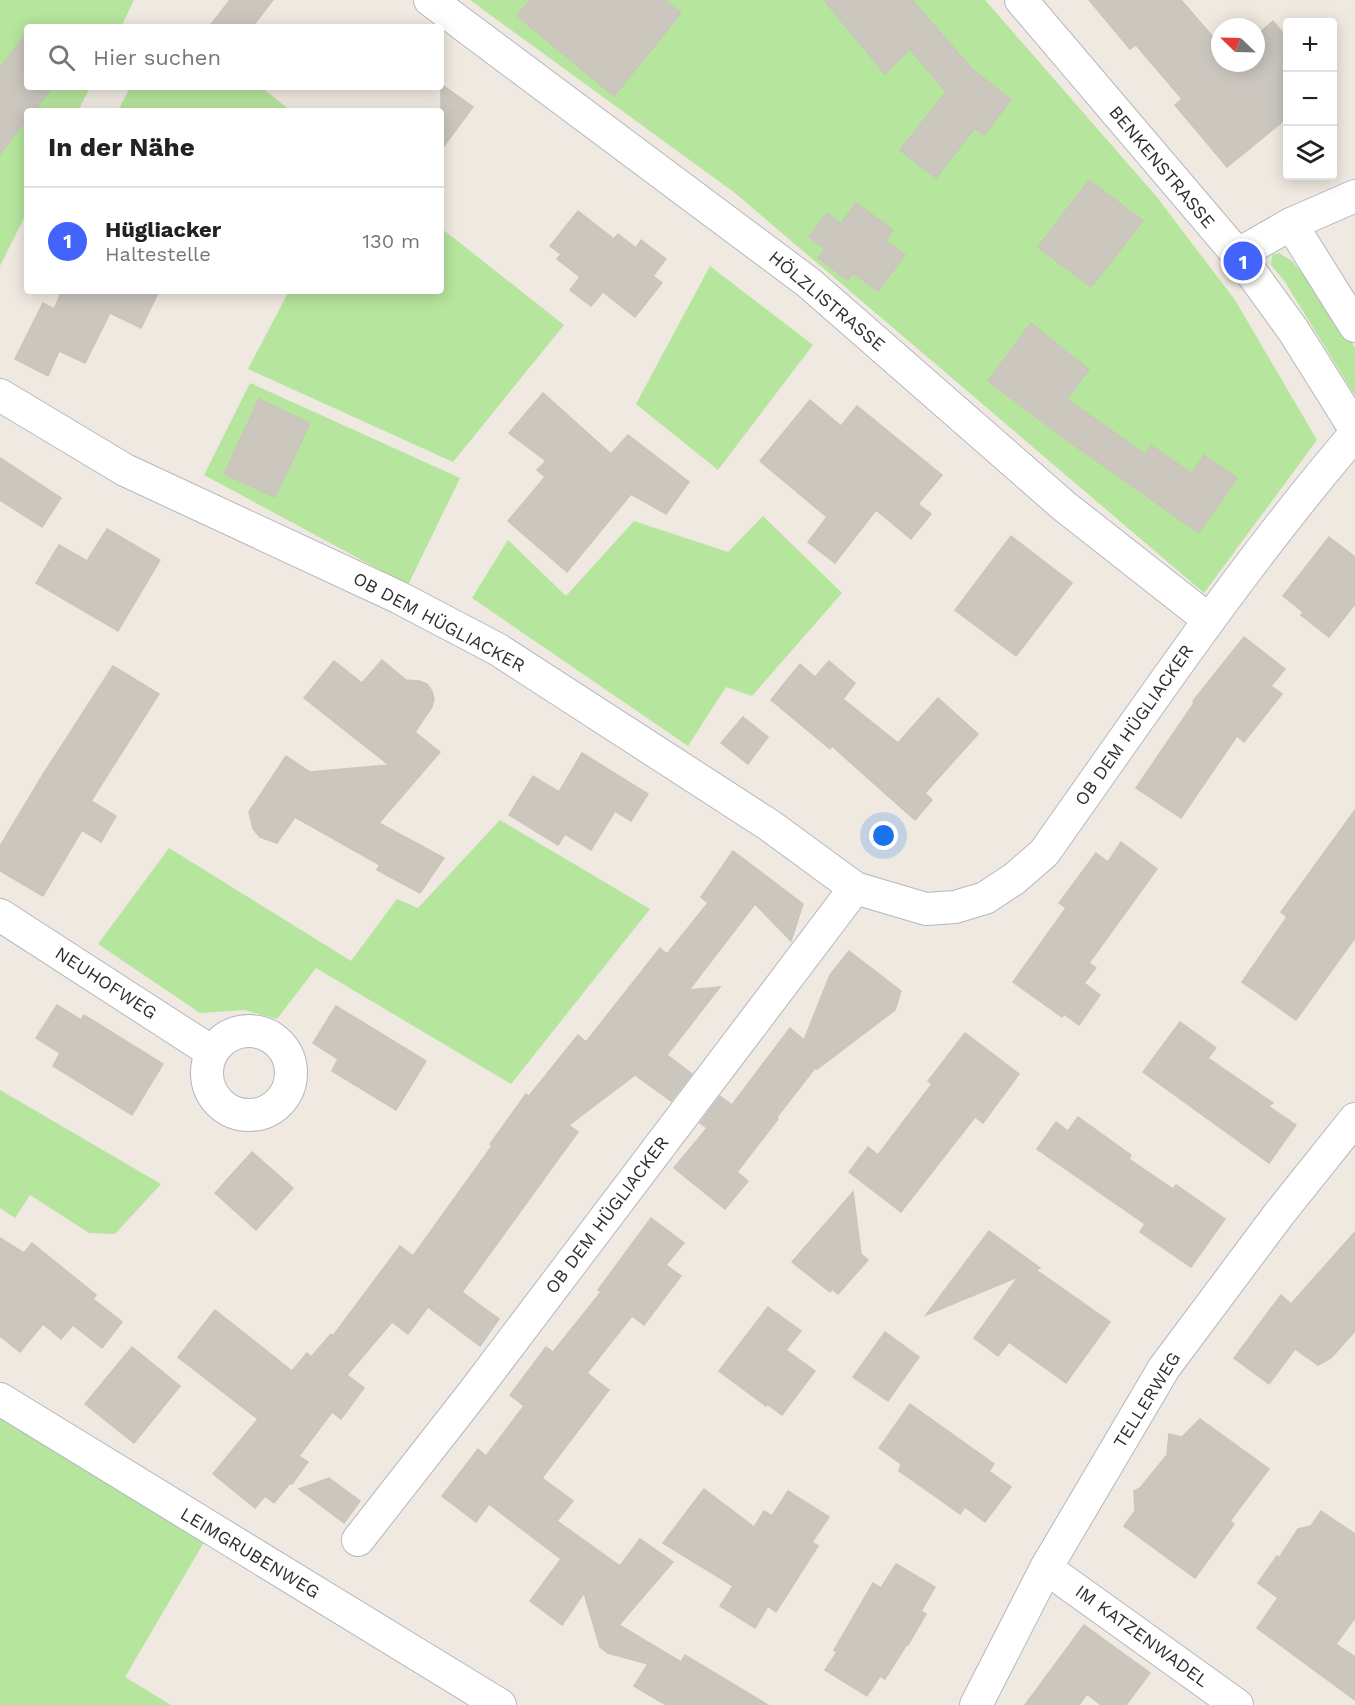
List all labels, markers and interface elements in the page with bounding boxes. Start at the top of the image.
north arrow [1211,18,1265,72]
map controls [1283,18,1337,180]
button: + [1283,18,1337,72]
search box [24,24,444,90]
icon: search [45,41,78,74]
text: Hier suchen [93,45,221,70]
button: − [1283,72,1337,126]
street label: BENKENSTRASSE [1105,101,1220,232]
button: layers [1283,126,1337,180]
text: In der Nähe [48,132,195,162]
text: Hügliacker [105,217,221,242]
text: 1 [63,229,72,253]
text: 130 m [362,229,420,253]
pin: 1 [1224,238,1262,284]
text: Haltestelle [105,242,211,266]
street label: HÖLZLISTRASSE [765,246,890,355]
street label: OB DEM HÜGLIACKER [350,567,529,676]
street label: OB DEM HÜGLIACKER [1070,640,1197,809]
your location [869,821,898,850]
street label: NEUHOFWEG [52,942,161,1023]
street label: OB DEM HÜGLIACKER [541,1132,673,1297]
street label: TELLERWEG [1109,1348,1184,1451]
street label: LEIMGRUBENWEG [177,1503,324,1602]
street label: IM KATZENWADEL [1072,1580,1213,1691]

